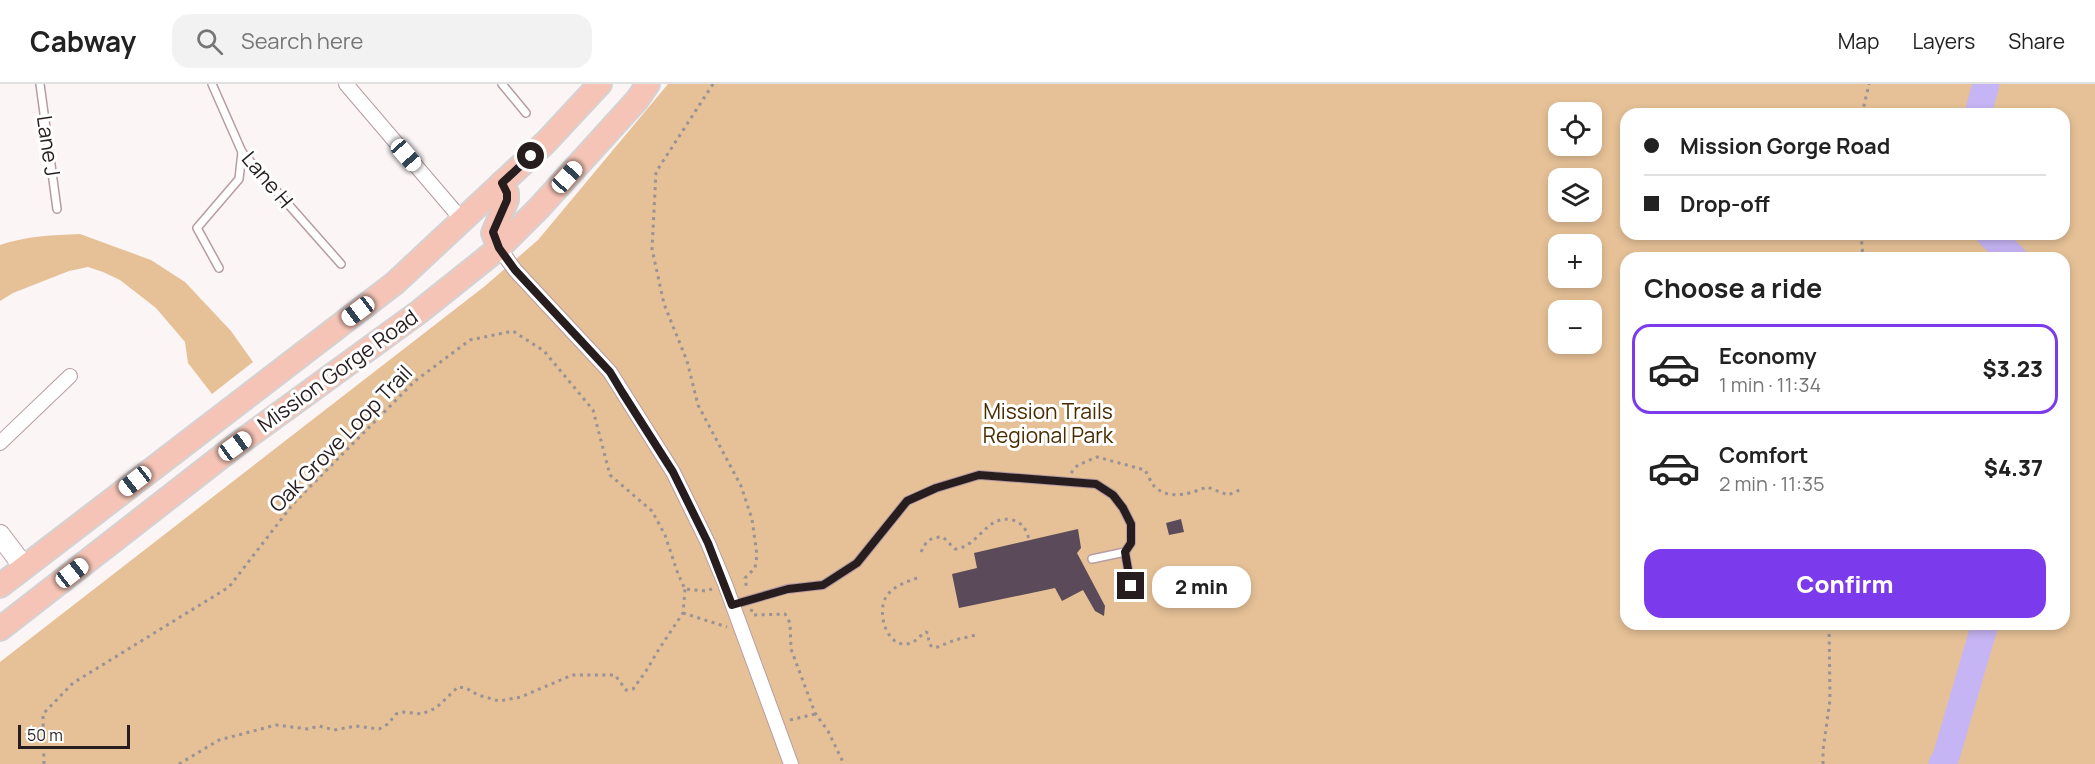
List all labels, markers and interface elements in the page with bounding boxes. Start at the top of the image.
search box [172,14,592,68]
text: Cabway [30,22,136,60]
icon: search [193,25,226,58]
text: Search here [241,26,363,56]
text: Map [1838,27,1879,55]
text: Layers [1912,27,1975,55]
text: Share [2008,27,2065,55]
map controls [1548,102,1602,354]
button: locate [1548,102,1602,156]
street label: Lane J [31,114,67,178]
text: Mission Gorge Road [1680,131,1890,161]
car [387,136,425,174]
route start [517,142,544,169]
street label: Lane H [236,145,300,213]
car [548,158,586,196]
button: layers [1548,168,1602,222]
text: Drop-off [1680,189,1770,219]
button: + [1548,234,1602,288]
text: Choose a ride [1644,269,1822,306]
car [338,293,378,329]
button: − [1548,300,1602,354]
street label: Mission Gorge Road [252,303,423,438]
text: Economy [1719,341,1817,371]
icon: car [1647,342,1701,396]
text: $3.23 [1983,354,2043,384]
street label: Oak Grove Loop Trail [263,359,418,518]
text: 1 min · 11:34 [1719,371,1821,398]
park label: Mission Trails Regional Park [983,397,1114,449]
car [215,428,255,464]
text: Comfort [1719,440,1808,470]
icon: car [1647,441,1701,495]
text: $4.37 [1984,453,2043,483]
car [115,463,155,499]
text: 2 min · 11:35 [1719,470,1825,497]
button: Confirm [1644,549,2046,618]
car [52,555,92,591]
callout: 2 min [1152,565,1251,607]
route end [1117,572,1144,599]
text: 2 min [1175,573,1228,600]
scale bar [18,722,130,750]
text: 50 m [27,724,63,746]

